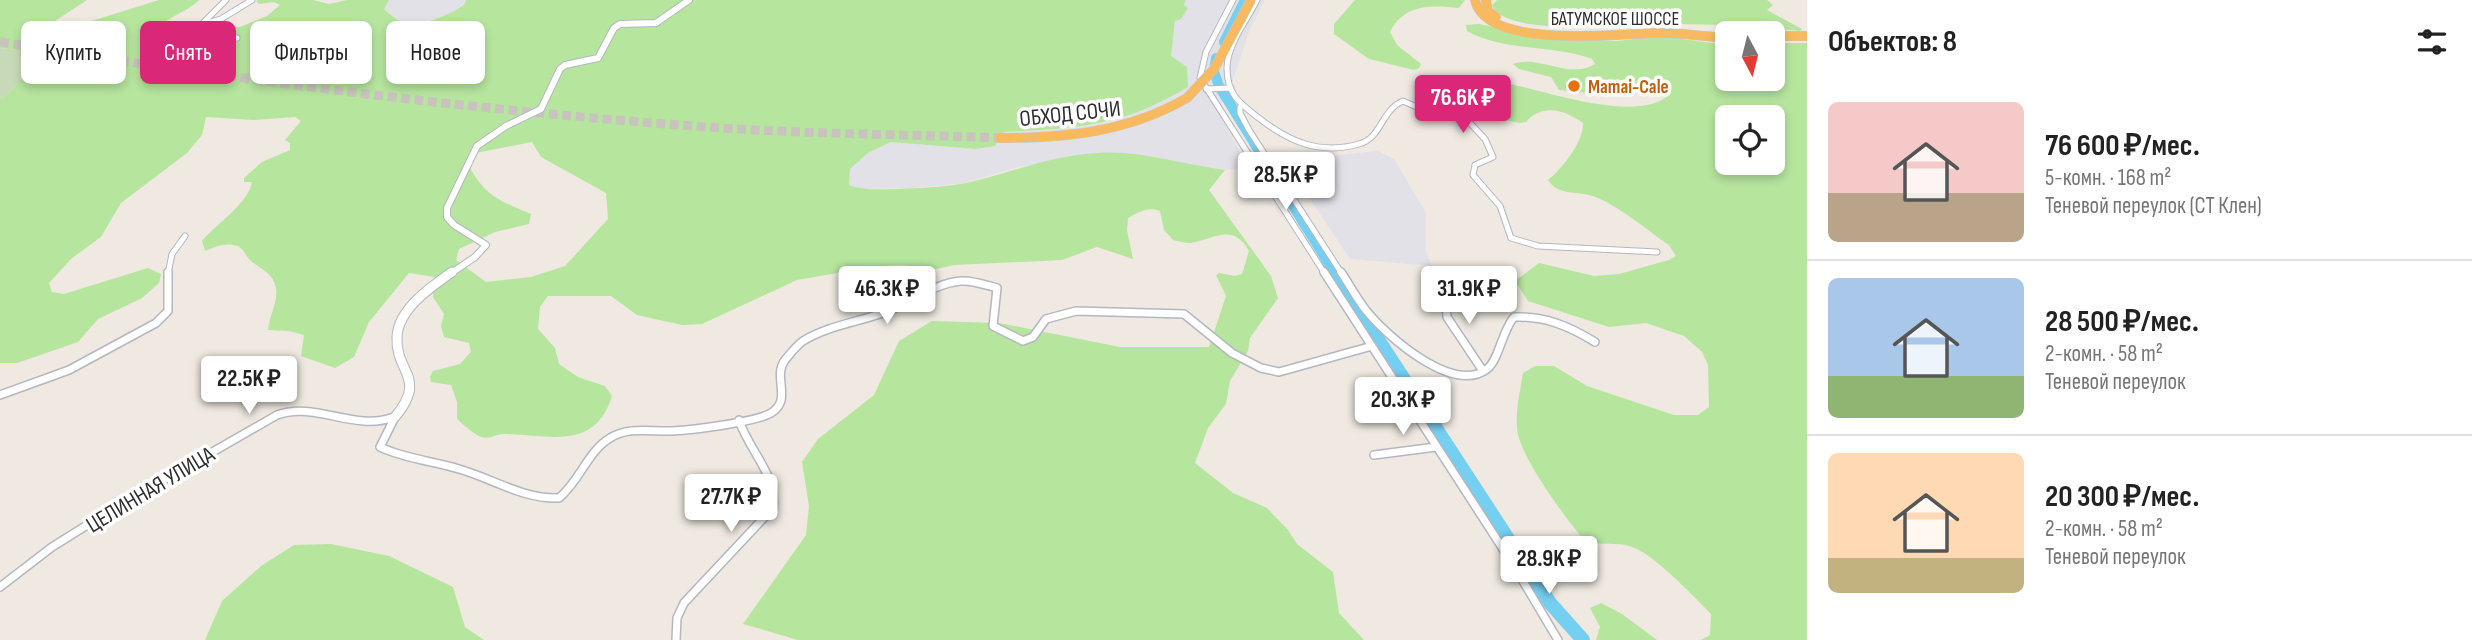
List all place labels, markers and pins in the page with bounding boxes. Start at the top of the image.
pin: 76.6K ₽ [1398,76,1528,135]
place label: Mamai-Cale [1588,76,1669,99]
marker: Mamai-Cale [1566,78,1582,94]
pin: 28.5K ₽ [1221,152,1351,212]
pin: 46.3K ₽ [822,266,952,326]
pin: 31.9K ₽ [1404,266,1534,326]
pin: 22.5K ₽ [184,356,314,416]
pin: 20.3K ₽ [1338,378,1468,437]
pin: 27.7K ₽ [666,475,796,534]
pin: 28.9K ₽ [1484,536,1614,596]

